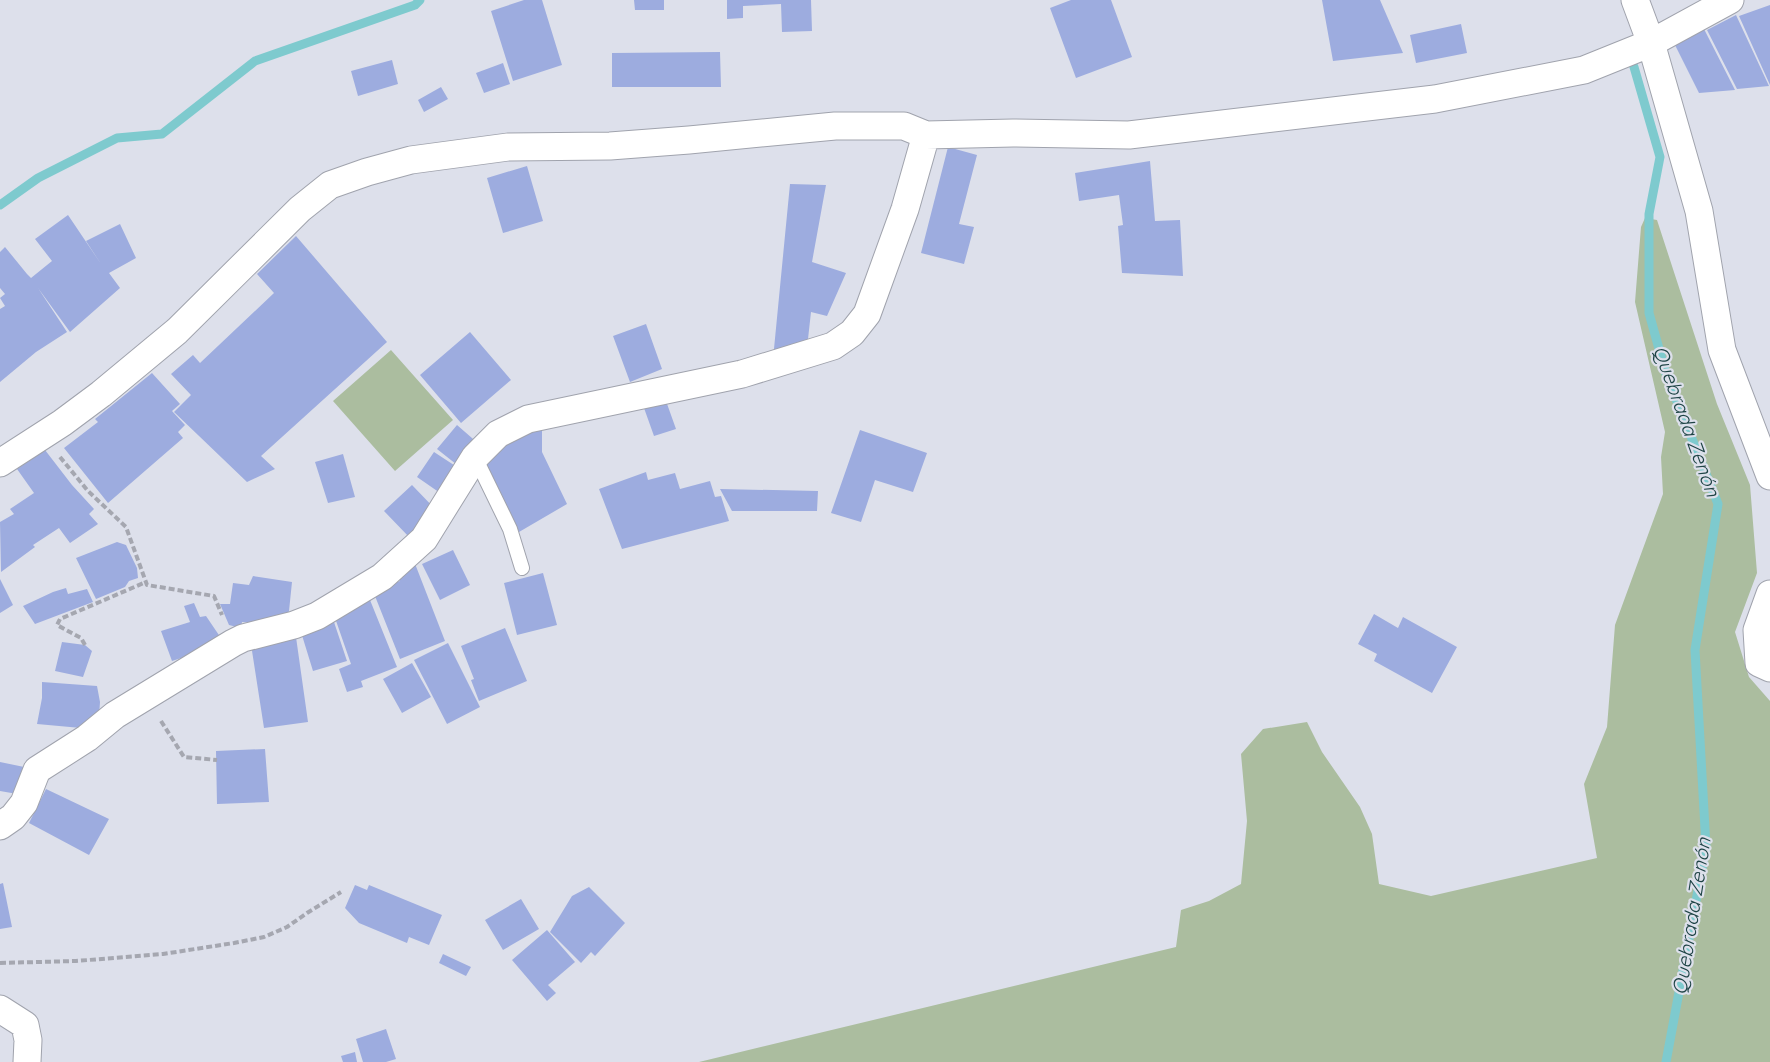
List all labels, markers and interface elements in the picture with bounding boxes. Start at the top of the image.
water label: Quebrada Zenón [1648,342,1726,500]
water label: Quebrada Zenón [1666,835,1716,996]

